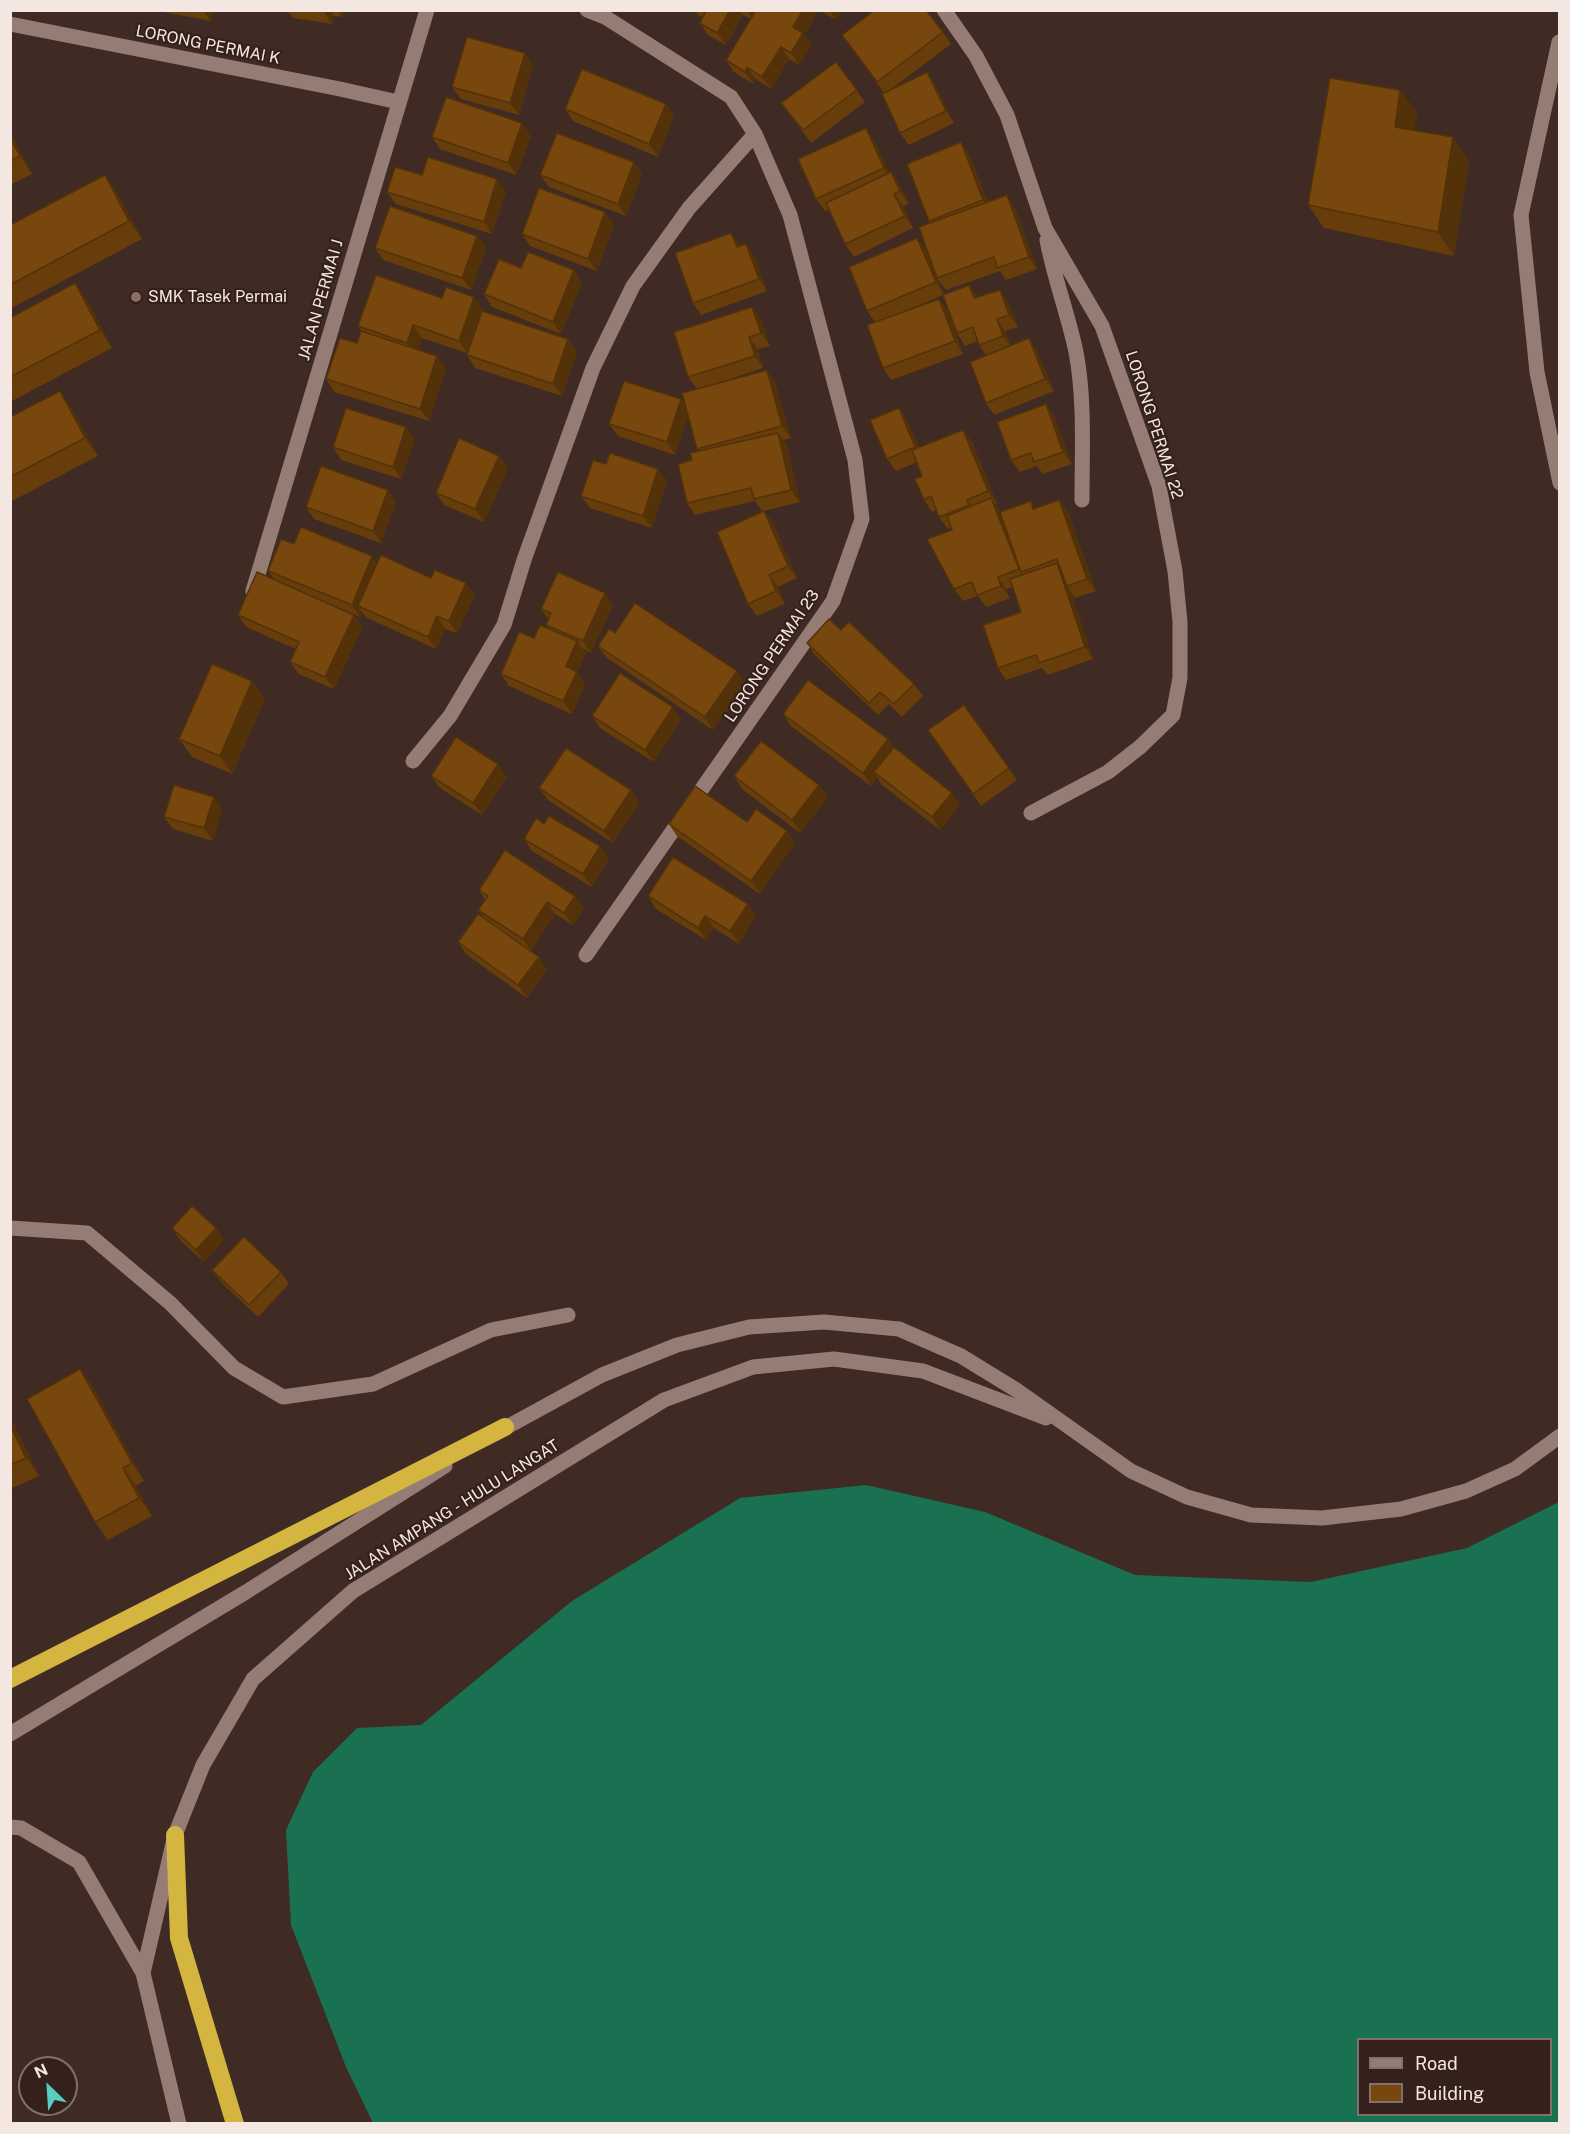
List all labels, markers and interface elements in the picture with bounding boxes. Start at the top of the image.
street label: LORONG PERMAI K [134,22,282,68]
street label: JALAN PERMAI J [295,237,347,363]
place label: SMK Tasek Permai [148,287,287,307]
marker: SMK Tasek Permai [129,290,143,304]
street label: LORONG PERMAI 22 [1121,348,1187,502]
street label: LORONG PERMAI 23 [721,586,823,726]
street label: JALAN AMPANG - HULU LANGAT [341,1436,563,1584]
legend [1357,2038,1552,2116]
text: Road [1415,2053,1458,2074]
north arrow [18,2056,78,2116]
text: N [31,2060,51,2082]
text: Building [1415,2083,1484,2104]

